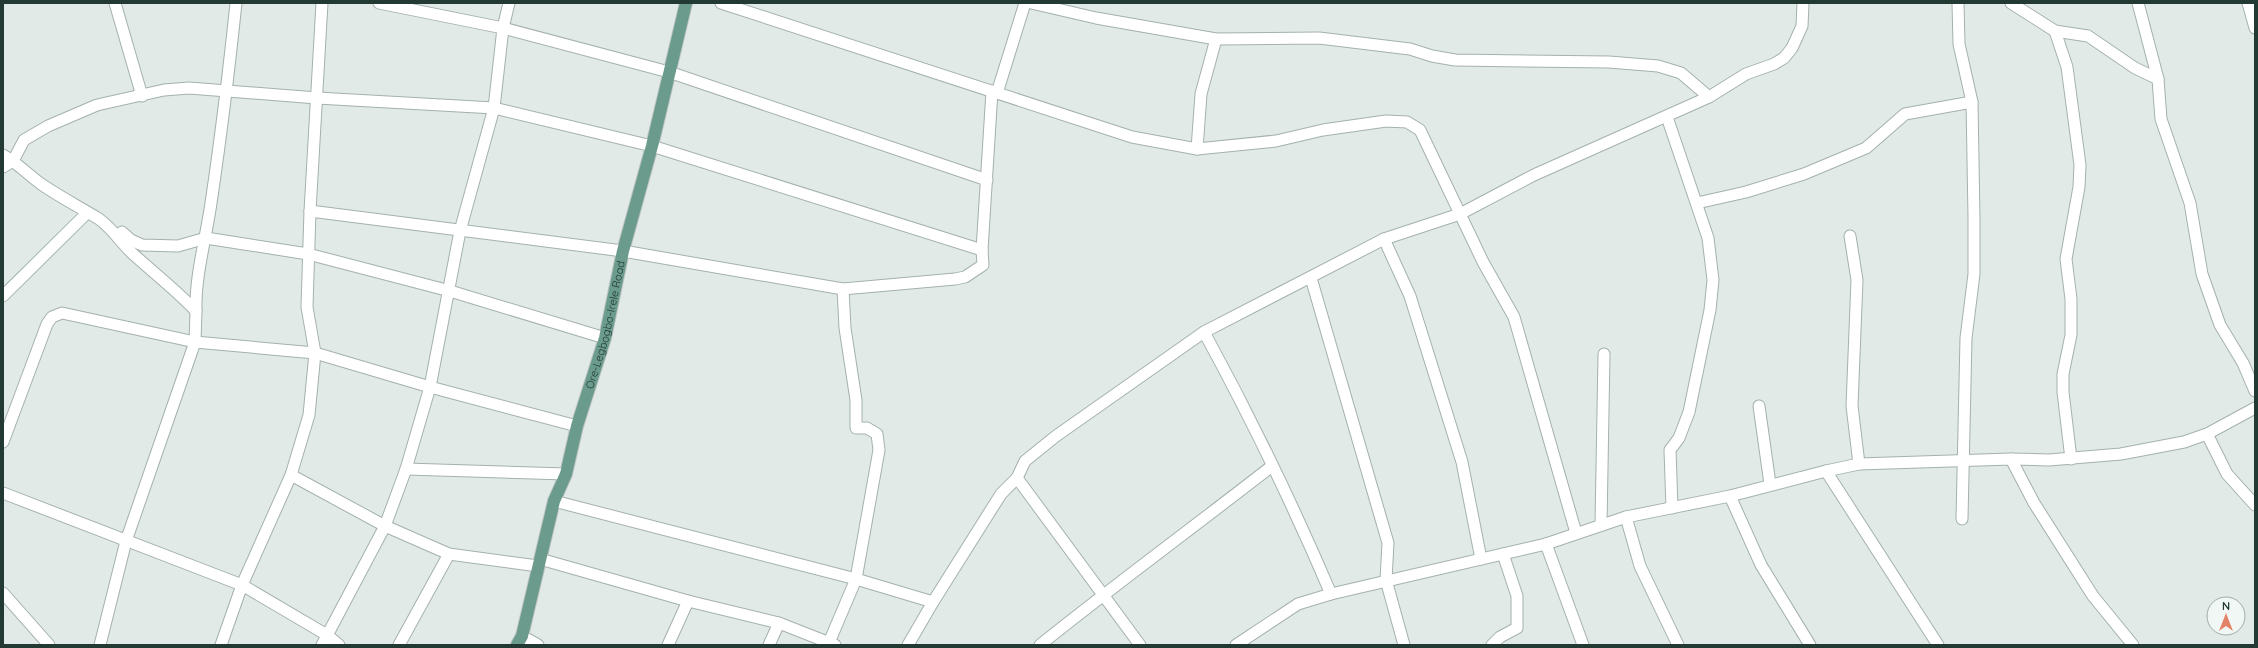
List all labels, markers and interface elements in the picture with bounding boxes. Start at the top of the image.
street label: Ore-Legbogbo-Irele Road [582,260,628,391]
north arrow [2206,596,2246,636]
text: N [2222,599,2230,613]

